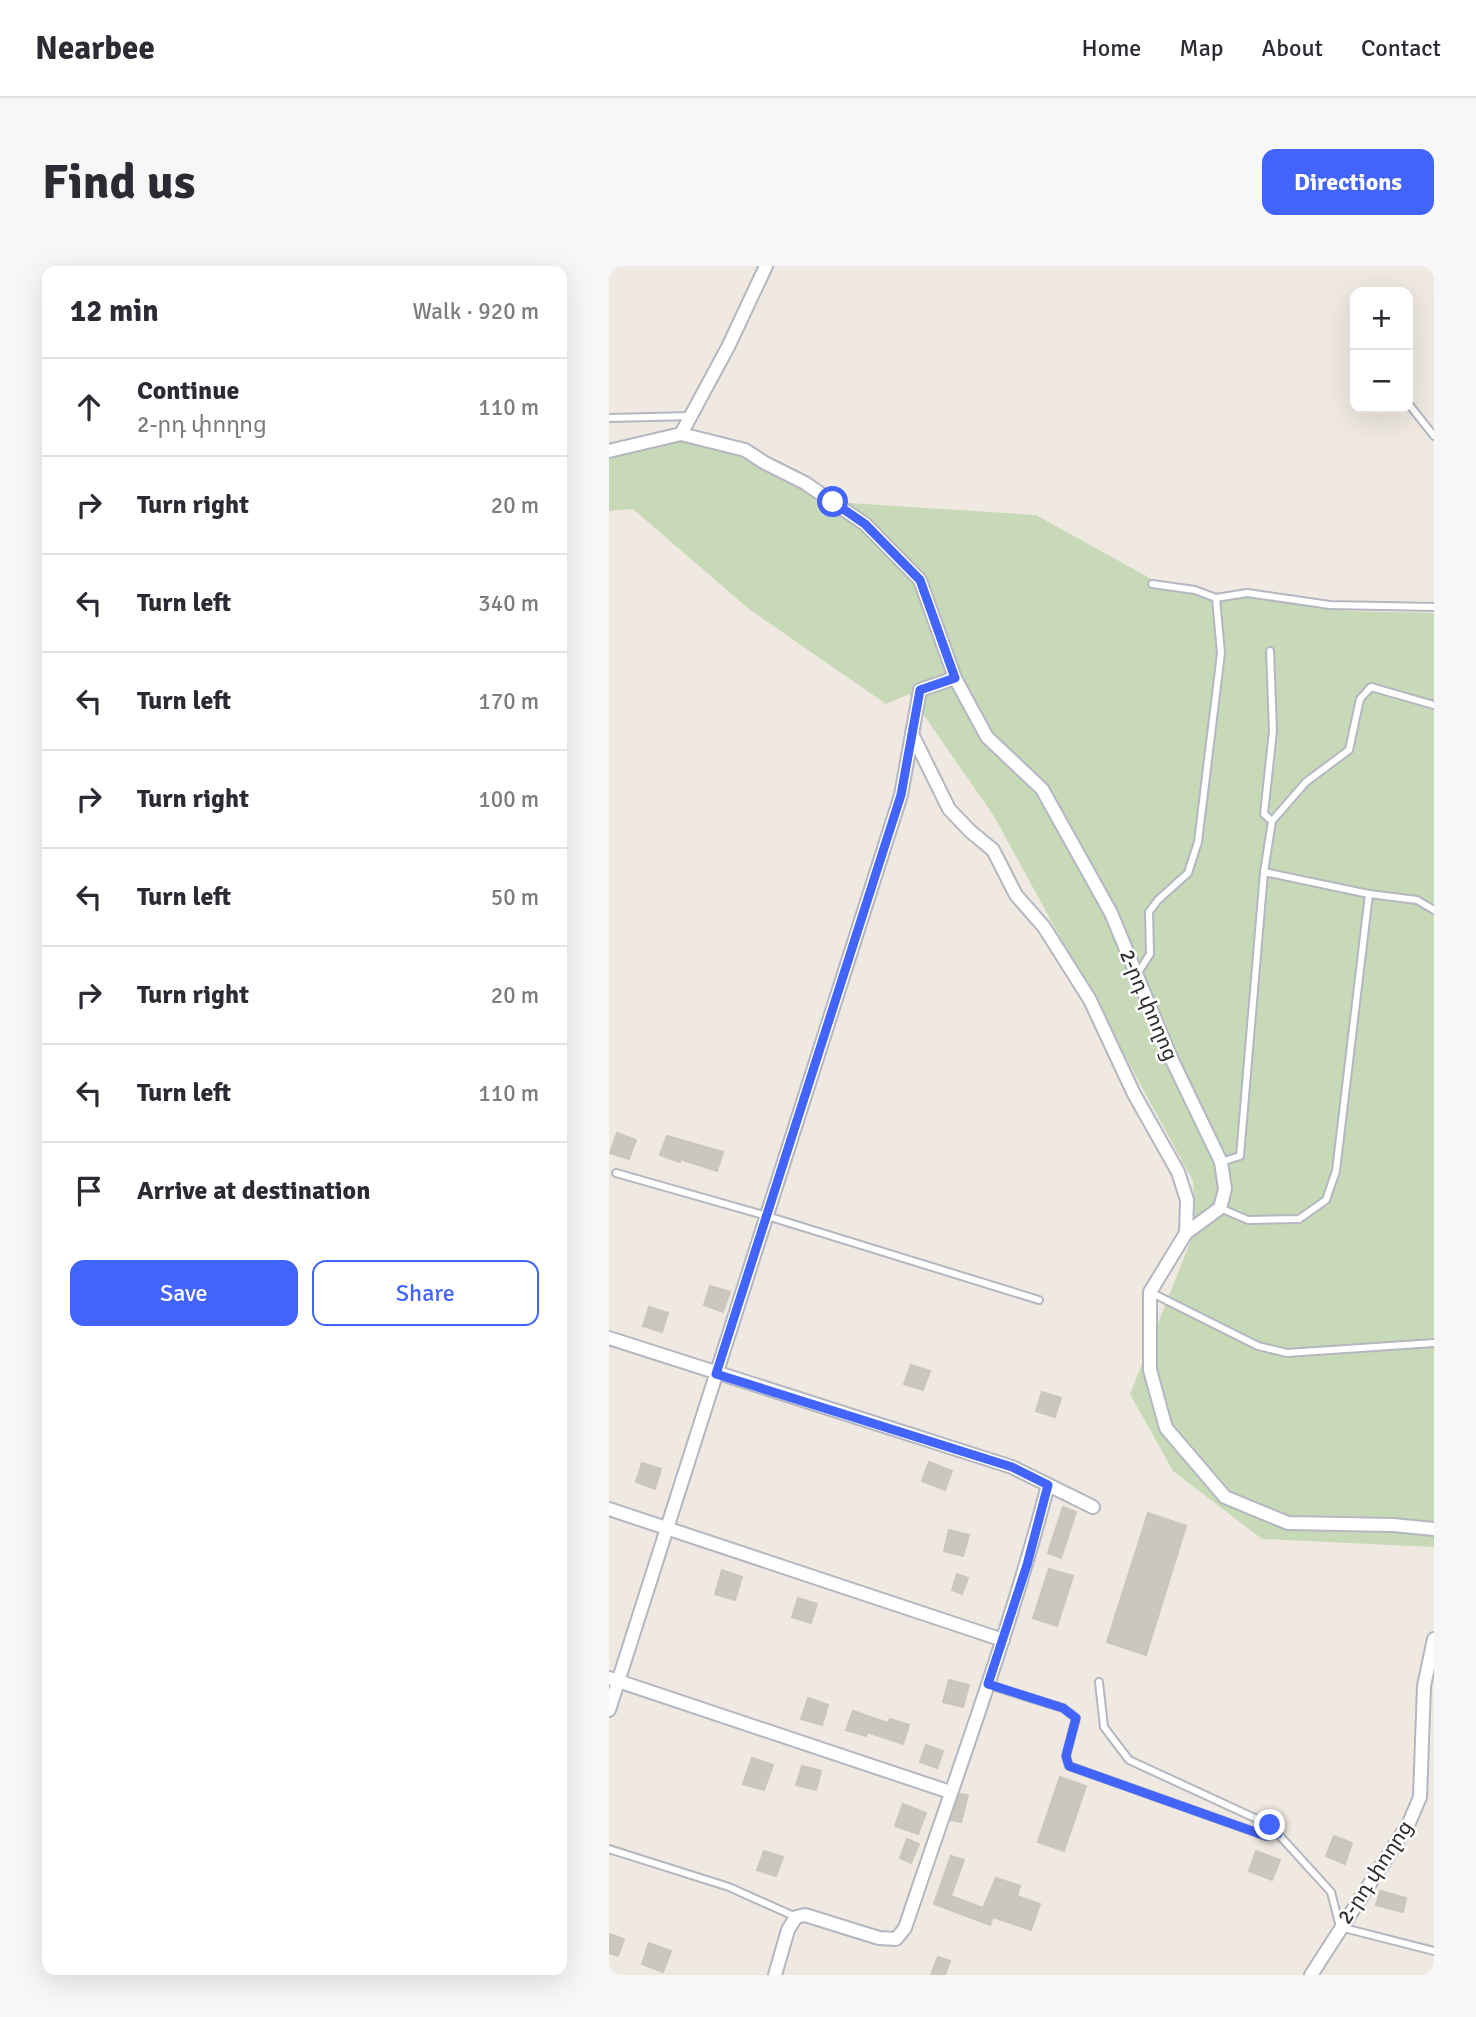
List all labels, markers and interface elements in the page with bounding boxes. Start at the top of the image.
text: Nearbee [35,28,155,69]
text: Home [1081,33,1141,63]
text: Map [1179,33,1224,63]
text: About [1262,33,1323,63]
text: Contact [1361,33,1441,63]
button: Directions [1262,149,1434,215]
text: Find us [42,152,195,212]
map controls [1350,287,1413,413]
button: + [1350,287,1413,350]
text: 12 min [70,293,159,330]
text: Walk · 920 m [413,297,539,326]
button: − [1350,350,1413,413]
text: Continue [137,375,239,407]
icon: ahead [70,388,108,426]
text: 110 m [478,393,539,422]
text: 2-րդ փողոց [137,410,267,439]
icon: right [70,486,108,524]
route start [817,486,848,517]
text: Turn right [137,489,249,521]
text: 20 m [491,491,539,520]
icon: left [70,584,108,622]
text: Turn left [137,587,231,619]
text: 340 m [478,589,539,618]
icon: left [70,682,108,720]
text: Turn left [137,685,231,717]
text: 170 m [478,687,539,716]
icon: right [70,780,108,818]
text: Turn right [137,783,249,815]
text: 100 m [478,785,539,814]
icon: left [70,878,108,916]
text: Turn left [137,881,231,913]
text: 50 m [491,883,539,912]
street label: 2-րդ փողոց [1114,945,1184,1065]
icon: right [70,976,108,1014]
text: Turn right [137,979,249,1011]
text: 20 m [491,981,539,1010]
icon: left [70,1074,108,1112]
text: Turn left [137,1077,231,1109]
text: 110 m [478,1079,539,1108]
icon: arrive [70,1172,108,1210]
text: Arrive at destination [137,1175,370,1207]
button: Save [70,1260,298,1326]
button: Share [312,1260,539,1326]
route end [1254,1809,1285,1840]
street label: 2-րդ փողոց [1332,1815,1418,1929]

